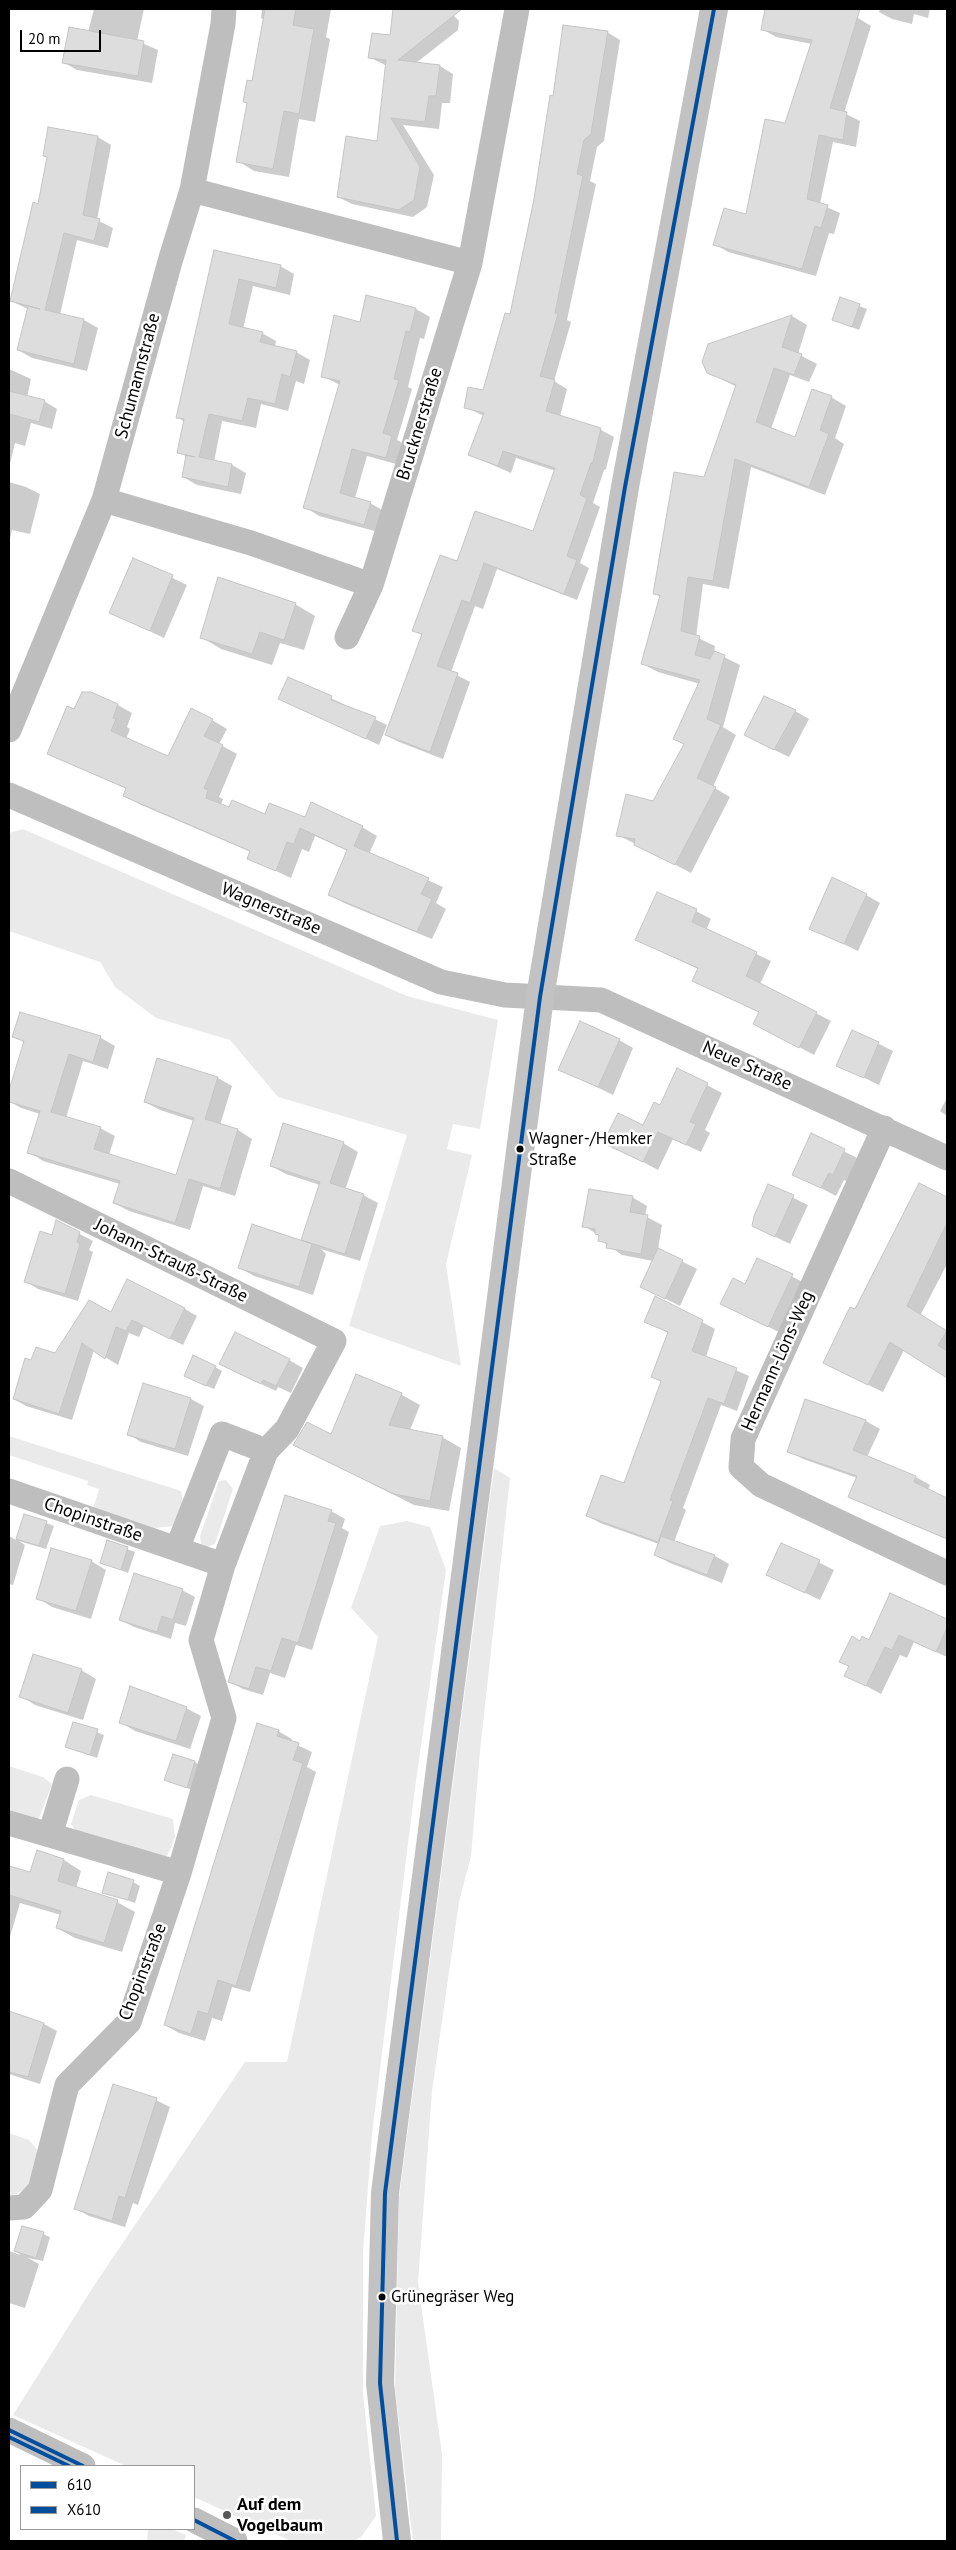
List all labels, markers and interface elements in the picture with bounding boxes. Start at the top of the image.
scale bar [22,20,104,52]
text: 20 m [28,29,61,48]
street label: Schumannstraße [111,311,165,441]
street label: Brucknerstraße [393,365,447,483]
street label: Wagnerstraße [218,878,324,940]
street label: Neue Straße [699,1037,795,1095]
place label: Wagner-/Hemker Straße [529,1129,652,1169]
marker: Wagner-/Hemker Straße [515,1144,525,1154]
street label: Johann-Strauß-Straße [91,1214,251,1308]
street label: Hermann-Löns-Weg [737,1287,819,1435]
street label: Chopinstraße [41,1493,145,1547]
street label: Chopinstraße [115,1920,171,2024]
place label: Grünegräser Weg [391,2287,514,2307]
marker: Grünegräser Weg [377,2292,387,2302]
legend [20,2465,195,2530]
text: 610 [67,2475,92,2494]
place label: Auf dem Vogelbaum [237,2494,323,2536]
text: X610 [67,2500,101,2519]
marker: Auf dem Vogelbaum [221,2509,233,2521]

